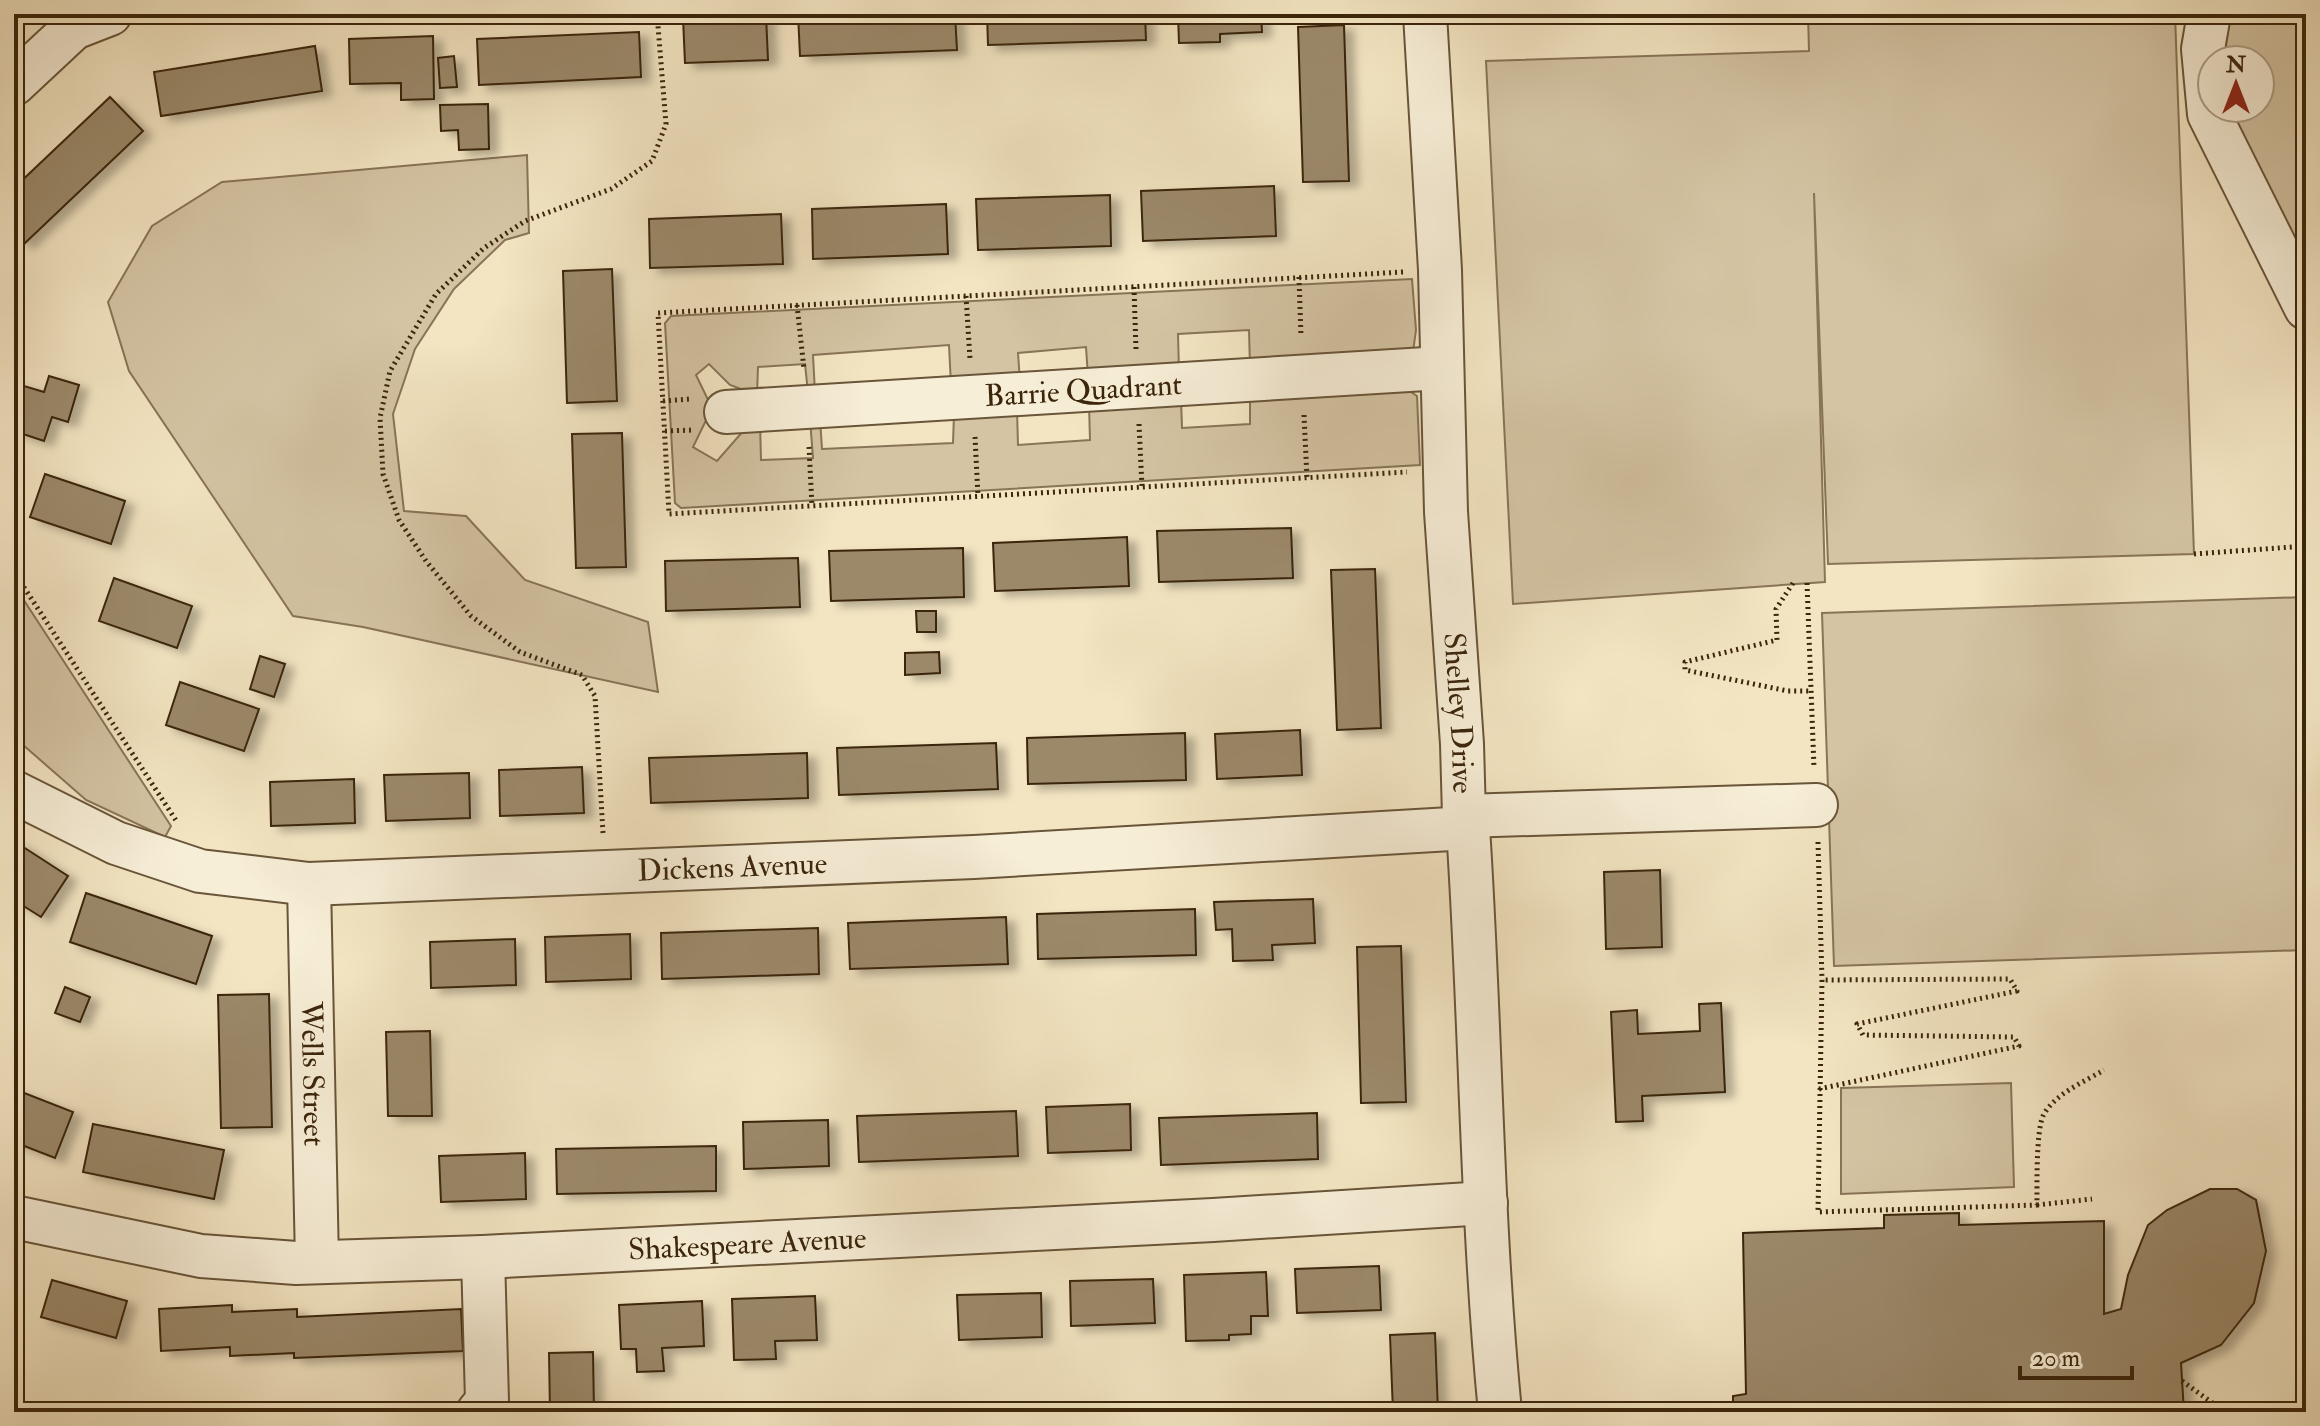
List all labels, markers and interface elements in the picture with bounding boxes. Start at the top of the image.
north arrow [2196,44,2276,124]
text: N [2225,51,2246,79]
street label: Barrie Quadrant [984,365,1183,415]
street label: Shelley Drive [1436,631,1482,794]
street label: Dickens Avenue [637,844,828,889]
street label: Wells Street [293,1000,333,1147]
street label: Shakespeare Avenue [627,1219,867,1268]
scale bar [2020,1330,2132,1380]
text: 20 m [2032,1343,2081,1374]

